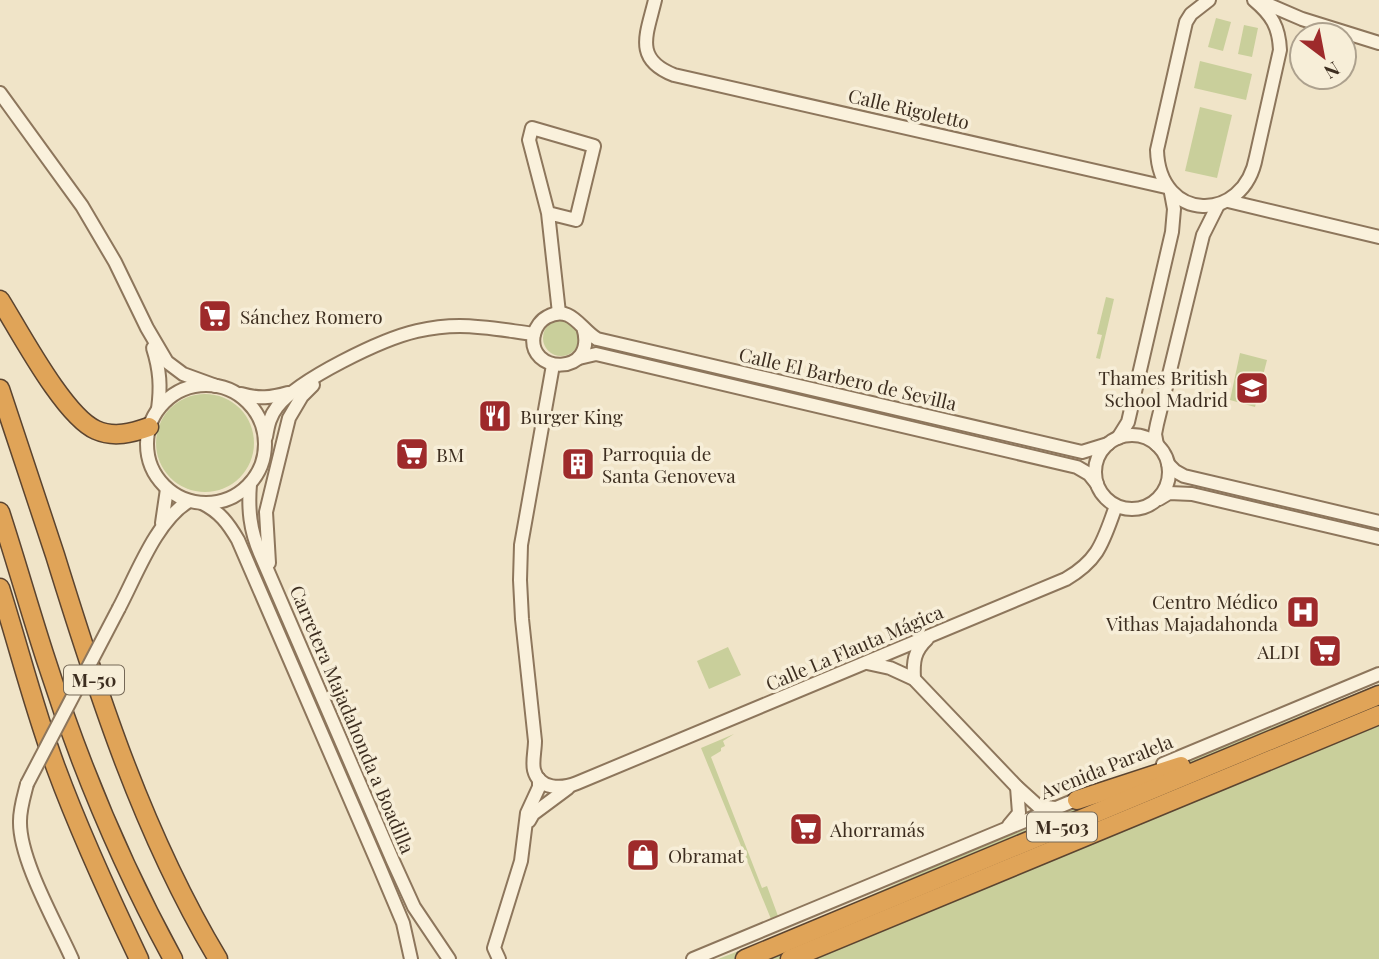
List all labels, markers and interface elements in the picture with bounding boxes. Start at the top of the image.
north arrow [1288,21,1358,91]
text: N [1320,57,1345,86]
street label: Calle Rigoletto [846,81,972,135]
supermarket icon: Sánchez Romero [196,297,234,335]
place label: Sánchez Romero [240,303,383,329]
street label: Calle El Barbero de Sevilla [737,340,960,416]
place label: Thames British School Madrid [1098,364,1228,412]
school or university icon: Thames British School Madrid [1233,369,1271,407]
restaurant icon: Burger King [476,397,514,435]
place label: Burger King [520,403,623,429]
supermarket icon: BM [393,435,431,473]
place label: Parroquia de Santa Genoveva [602,440,736,488]
place label: BM [436,441,464,467]
building icon: Parroquia de Santa Genoveva [559,445,597,483]
street label: Carretera Majadahonda a Boadilla [285,581,422,858]
place label: Centro Médico Vithas Majadahonda [1105,588,1279,636]
hospital icon: Centro Médico Vithas Majadahonda [1284,593,1322,631]
street label: Calle La Flauta Mágica [761,598,947,696]
supermarket icon: ALDI [1306,632,1344,670]
place label: ALDI [1256,638,1300,664]
road number: M-50 [64,666,124,694]
street label: Avenida Paralela [1035,727,1177,805]
supermarket icon: Ahorramás [787,810,825,848]
road number: M-503 [1027,812,1097,842]
place label: Ahorramás [829,816,925,842]
shop icon: Obramat [624,836,662,874]
place label: Obramat [668,842,744,868]

